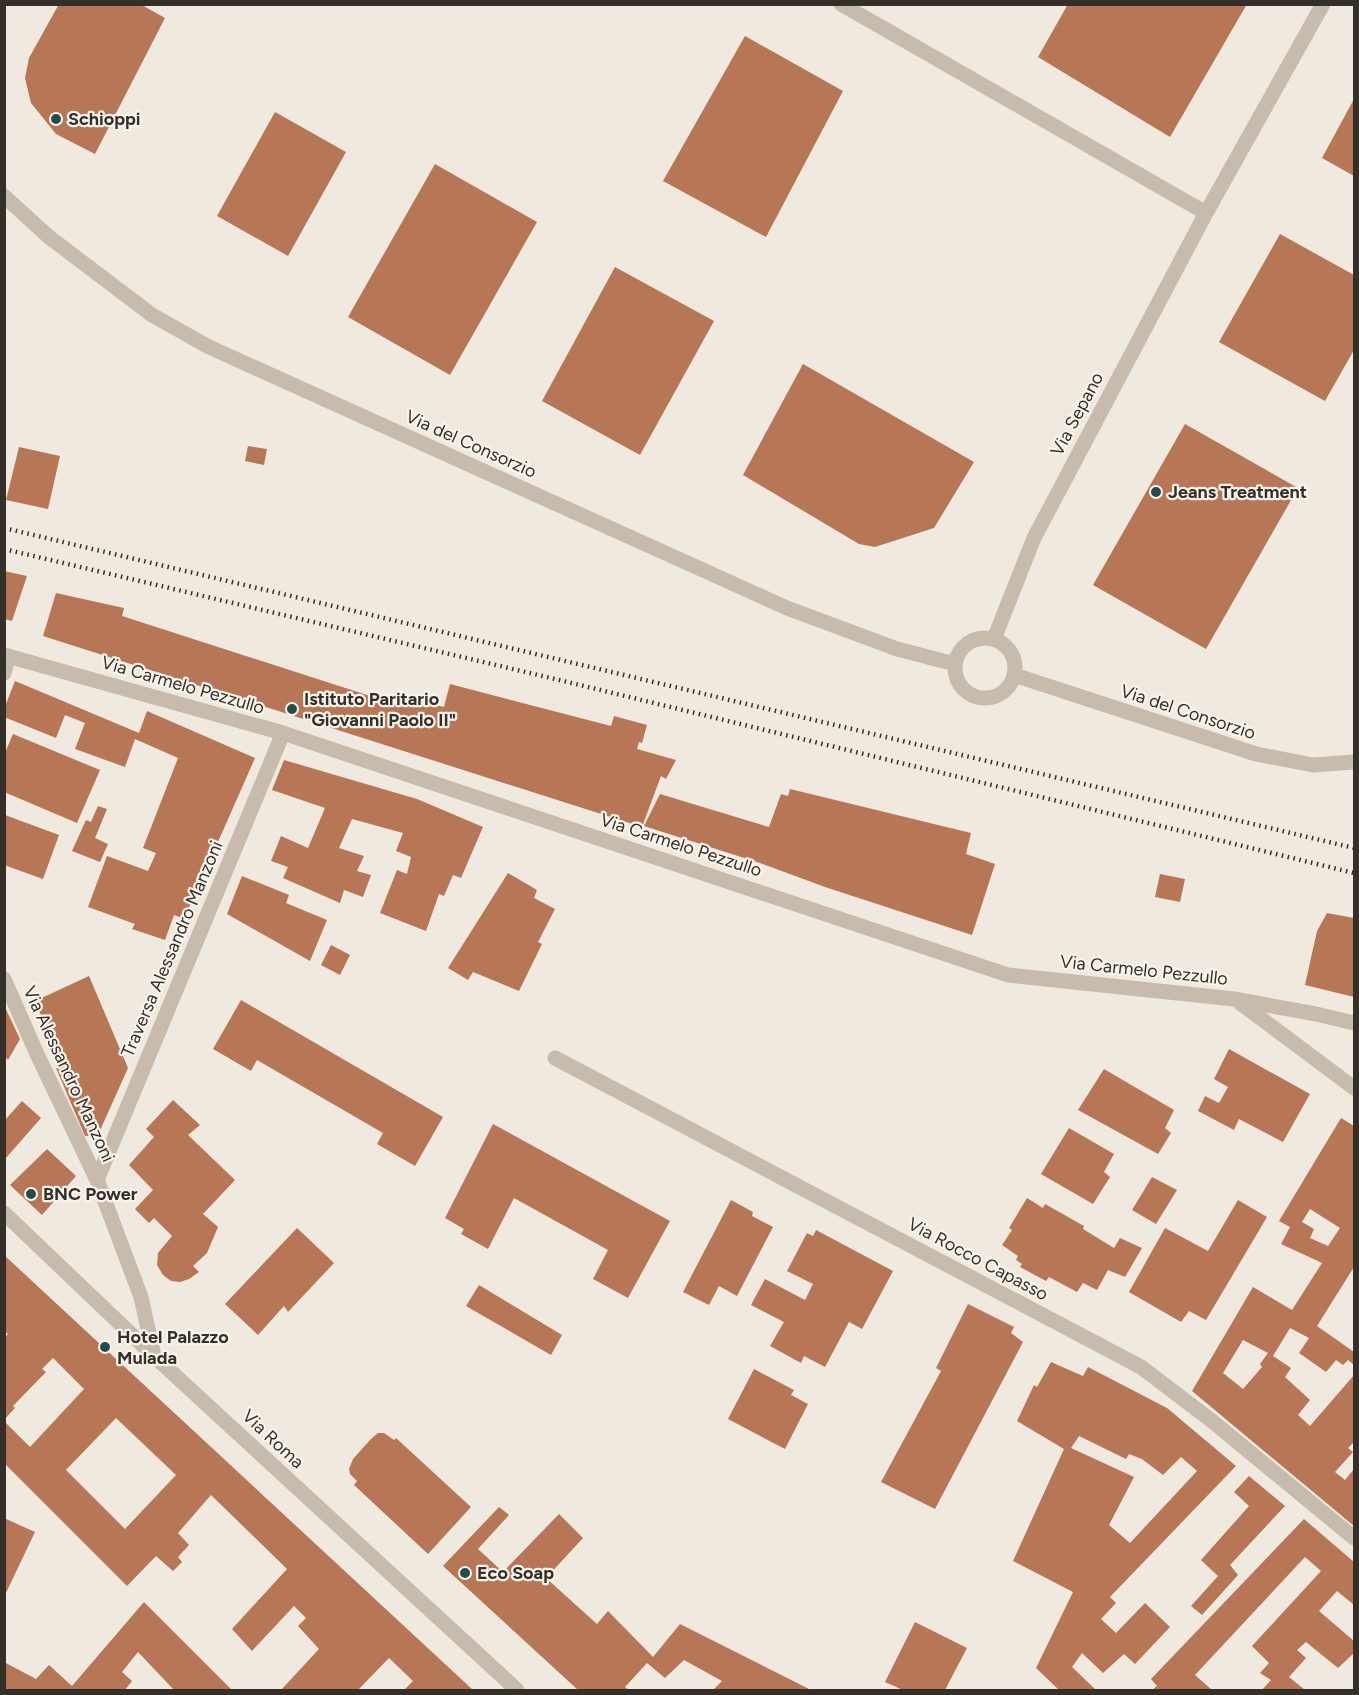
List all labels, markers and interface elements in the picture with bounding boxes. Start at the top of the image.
place label: Schioppi [68,108,141,130]
marker: Schioppi [49,112,63,126]
street label: Via Sepano [1046,368,1108,460]
street label: Via del Consorzio [402,405,540,483]
place label: Jeans Treatment [1168,481,1307,503]
marker: Jeans Treatment [1149,485,1163,499]
street label: Via Carmelo Pezzullo [99,651,267,719]
street label: Via del Consorzio [1118,680,1258,744]
place label: Istituto Paritario "Giovanni Paolo II" [304,688,456,731]
marker: Istituto Paritario "Giovanni Paolo II" [285,702,299,716]
street label: Via Carmelo Pezzullo [597,808,765,882]
street label: Traversa Alessandro Manzoni [116,838,228,1060]
street label: Via Carmelo Pezzullo [1059,950,1229,990]
street label: Via Alessandro Manzoni [19,982,119,1166]
place label: BNC Power [43,1183,138,1205]
marker: BNC Power [24,1187,38,1201]
street label: Via Rocco Capasso [904,1213,1052,1305]
place label: Hotel Palazzo Mulada [117,1326,229,1369]
marker: Hotel Palazzo Mulada [98,1340,112,1354]
street label: Via Roma [238,1405,308,1473]
place label: Eco Soap [477,1562,554,1584]
marker: Eco Soap [458,1566,472,1580]

